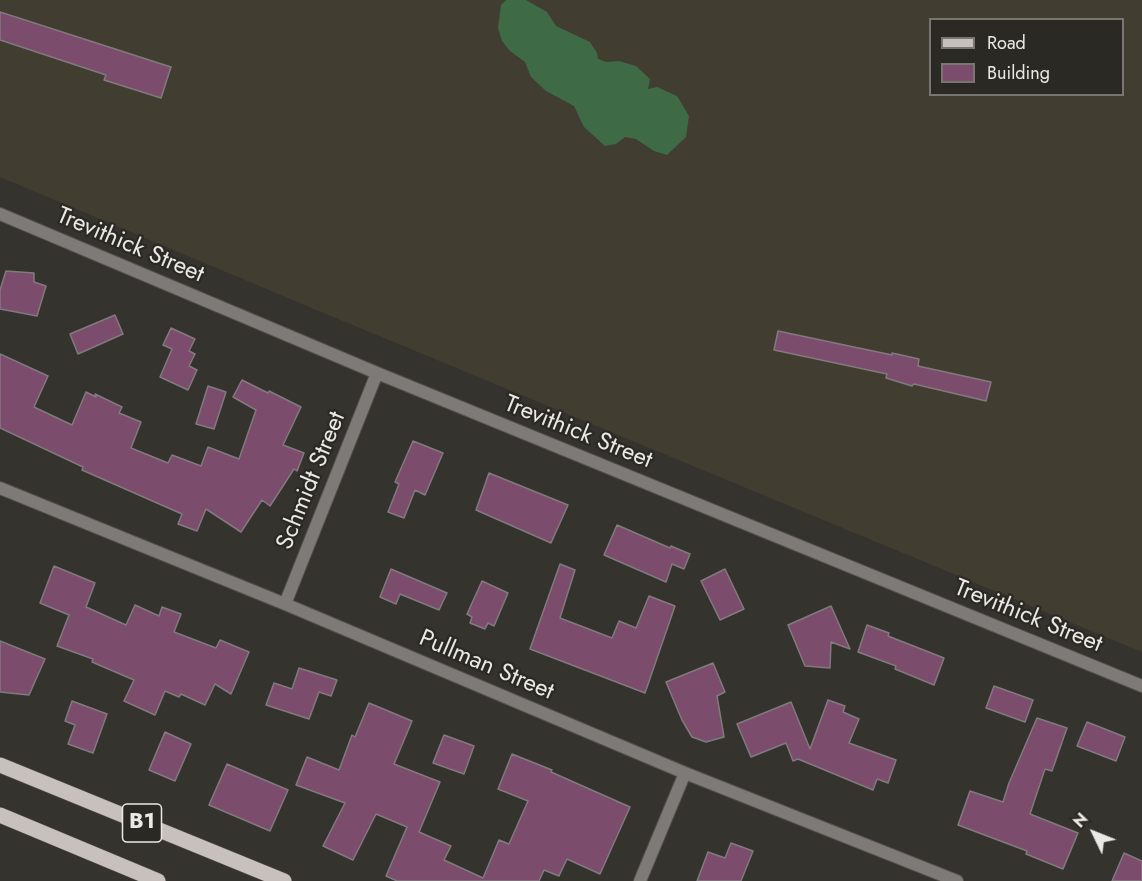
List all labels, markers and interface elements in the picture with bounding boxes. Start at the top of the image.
legend [929,18,1124,96]
text: Road [987,30,1026,56]
text: Building [987,60,1050,86]
street label: Trevithick Street [52,202,208,290]
street label: Trevithick Street [500,390,656,476]
street label: Schmidt Street [271,408,353,554]
street label: Trevithick Street [950,574,1106,660]
street label: Pullman Street [414,625,558,707]
north arrow [1064,803,1124,863]
road number: B1 [122,804,162,842]
text: N [1068,808,1093,833]

